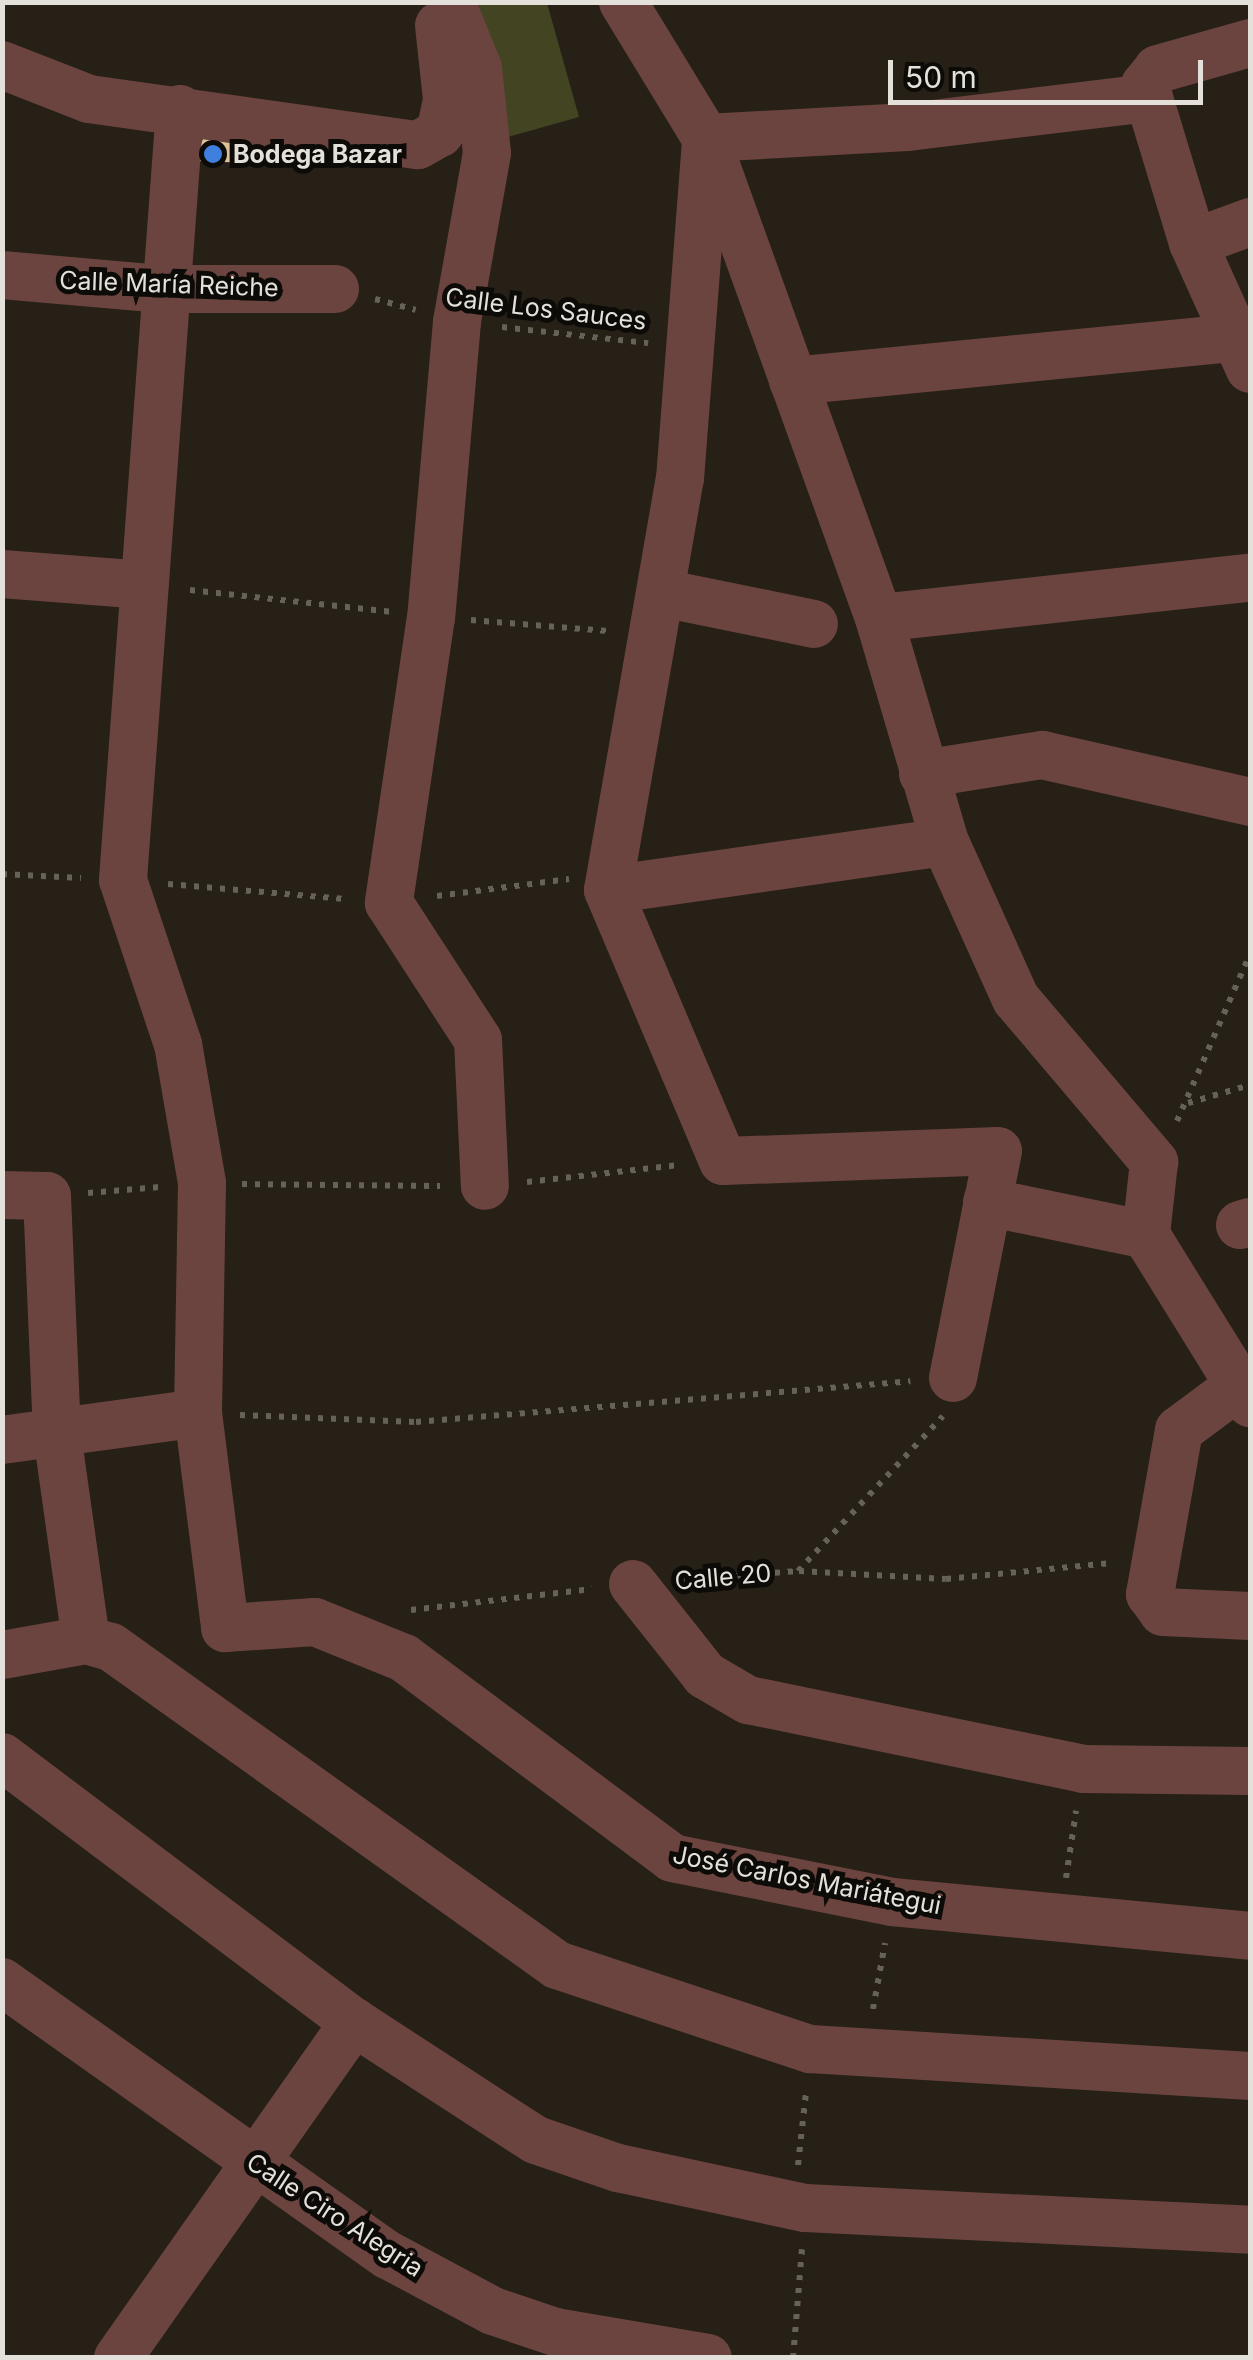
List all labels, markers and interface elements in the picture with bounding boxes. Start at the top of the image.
scale bar [893,40,1208,102]
text: 50 m [905,59,977,95]
place label: Bodega Bazar [233,139,402,169]
marker: Bodega Bazar [202,143,224,165]
street label: Calle María Reiche [59,265,279,303]
street label: Calle Los Sauces [444,282,648,336]
street label: Calle 20 [673,1558,773,1596]
street label: José Carlos Mariátegui [670,1839,944,1921]
street label: Calle Ciro Alegria [241,2147,429,2283]

